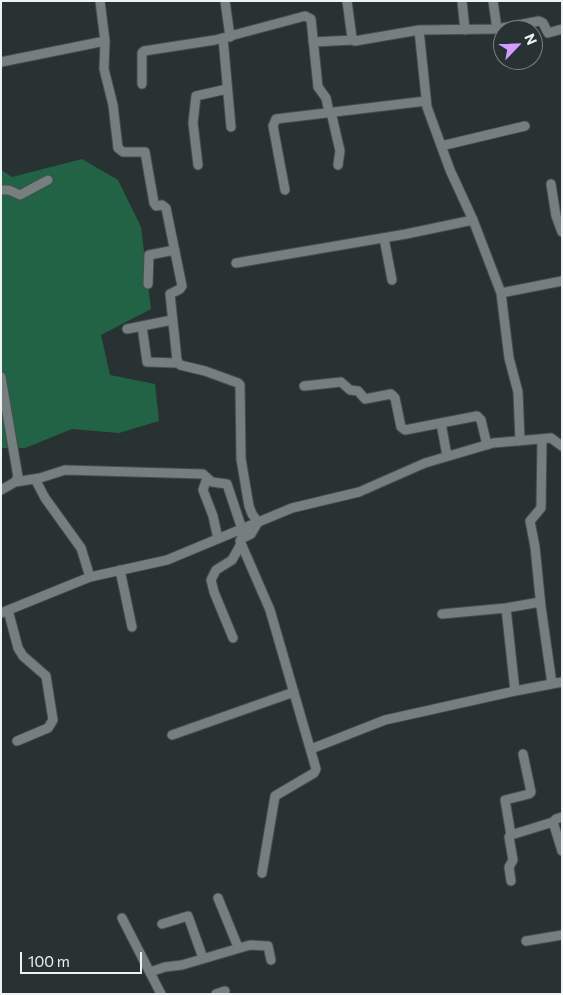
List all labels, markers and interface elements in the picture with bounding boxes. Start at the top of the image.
north arrow [493,20,543,70]
text: N [521,31,541,47]
scale bar [22,942,145,974]
text: 100 m [28,952,70,970]

